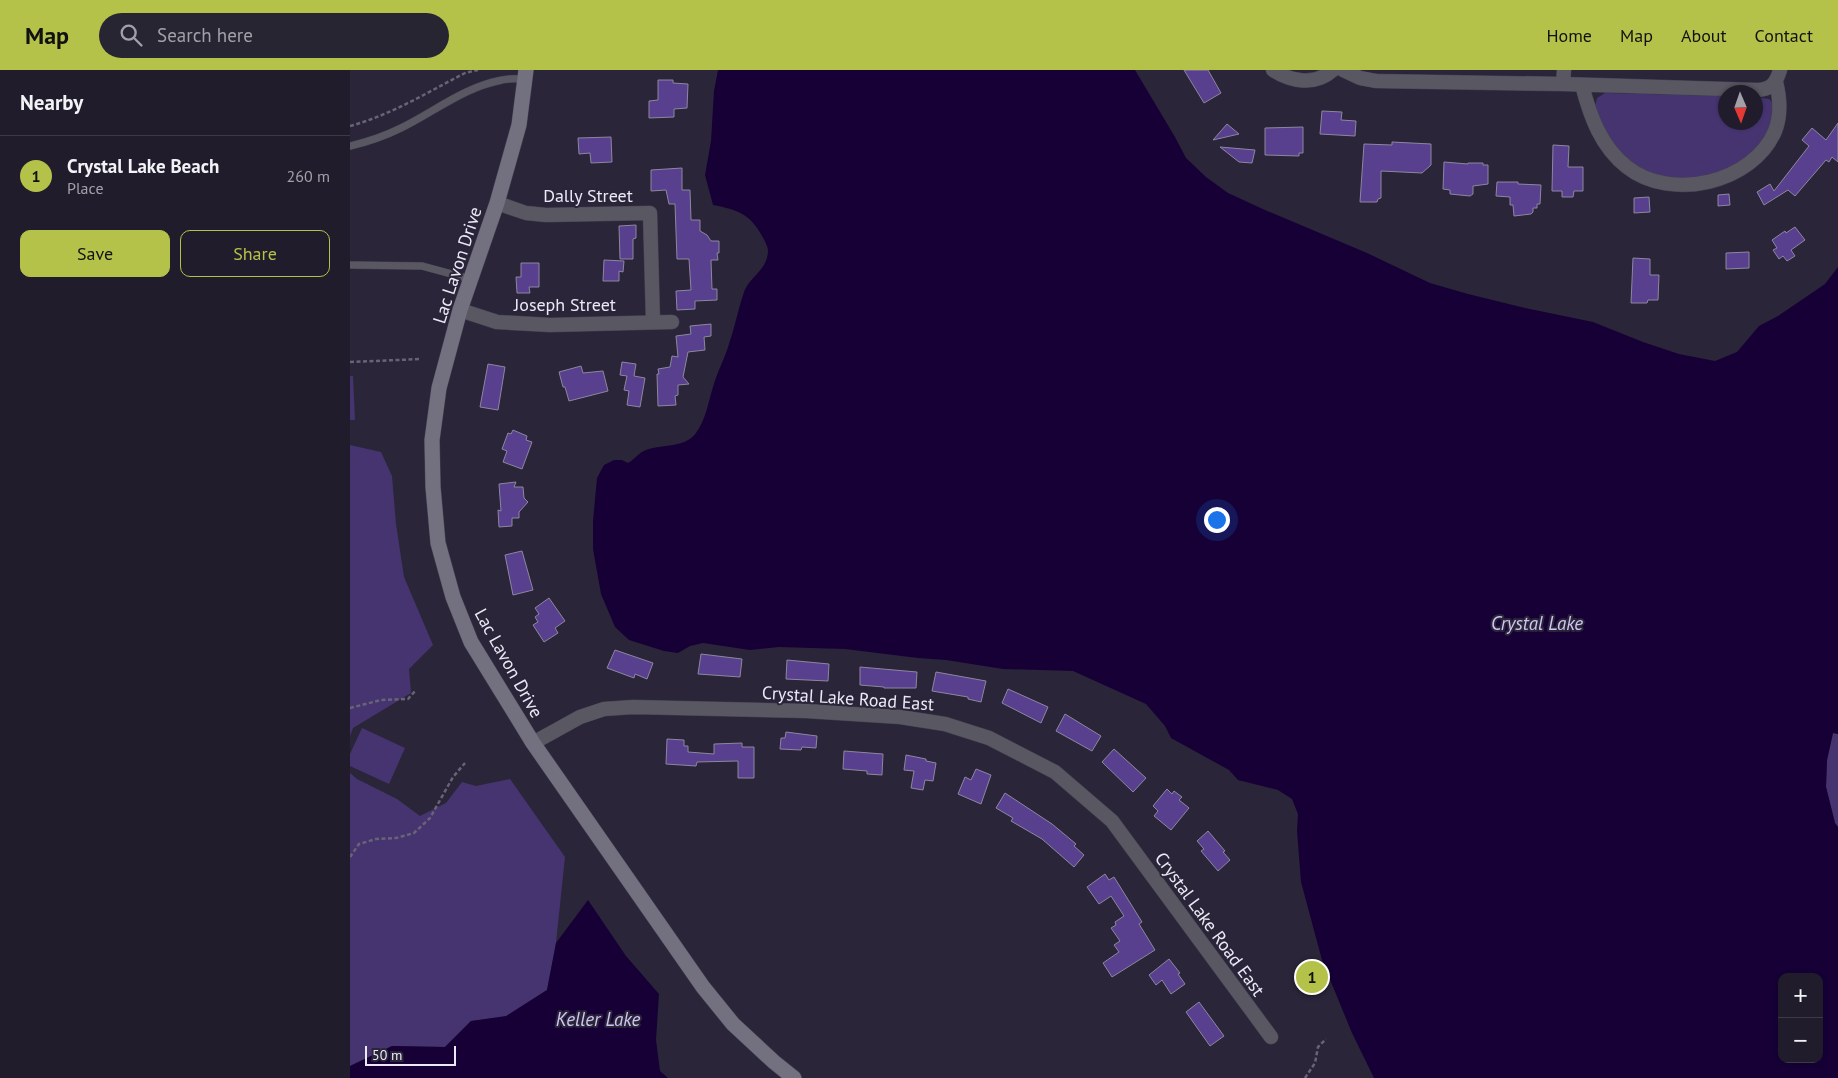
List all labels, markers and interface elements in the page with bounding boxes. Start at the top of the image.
search box [99,13,449,58]
text: Map [25,20,69,51]
icon: search [117,21,145,49]
text: Search here [157,23,253,47]
text: Home [1546,24,1592,47]
text: Map [1620,24,1653,47]
text: About [1681,24,1727,47]
text: Contact [1755,24,1813,47]
north arrow [1718,85,1763,130]
text: Nearby [20,89,83,116]
text: Crystal Lake Beach [67,154,219,178]
text: 1 [31,166,41,186]
text: 260 m [287,166,330,186]
text: Place [67,178,104,198]
street label: Dally Street [543,184,633,207]
street label: Lac Lavon Drive [427,204,487,326]
button: Save [20,230,170,277]
button: Share [180,230,330,277]
street label: Joseph Street [513,293,616,316]
your location [1204,507,1230,533]
street label: Lac Lavon Drive [470,604,548,722]
water label: Crystal Lake [1491,611,1583,635]
street label: Crystal Lake Road East [761,681,935,715]
street label: Crystal Lake Road East [1150,847,1270,1001]
pin: 1 [1296,958,1328,996]
map controls [1778,973,1823,1063]
button: + [1778,973,1823,1018]
water label: Keller Lake [556,1007,640,1031]
button: − [1778,1018,1823,1063]
scale bar [365,1043,456,1066]
text: 50 m [372,1046,402,1064]

